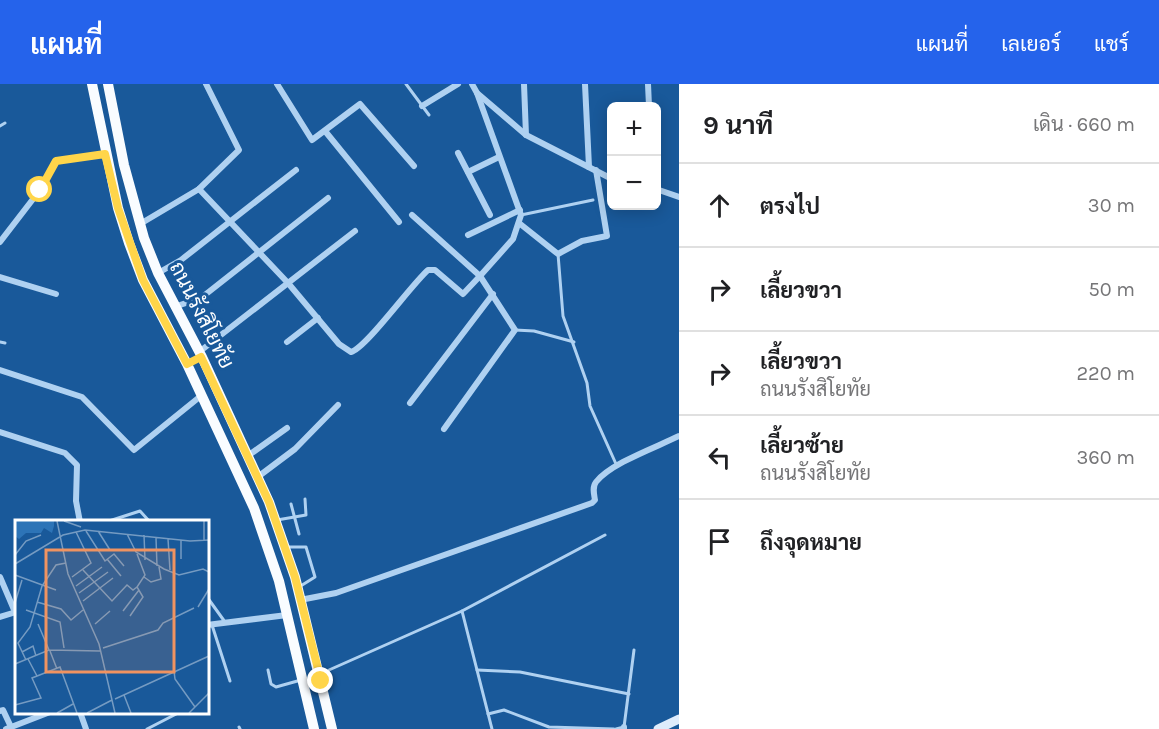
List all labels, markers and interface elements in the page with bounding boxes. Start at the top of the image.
text: แผนที่ [30,28,103,61]
text: แผนที่ [916,32,968,56]
text: เลเยอร์ [1001,32,1061,56]
text: แชร์ [1094,32,1129,56]
map controls [607,102,661,210]
button: + [607,102,661,156]
text: 9 นาที [703,110,773,141]
text: เดิน · 660 m [1033,113,1135,136]
button: − [607,156,661,210]
route start [26,176,52,202]
icon: ahead [703,189,736,222]
text: ตรงไป [760,194,820,220]
text: 30 m [1088,194,1135,217]
street label: ถนนรังสิโยทัย [165,257,240,372]
icon: right [703,273,736,306]
text: เลี้ยวขวา [760,278,842,304]
text: 50 m [1088,278,1135,301]
text: เลี้ยวขวา [760,349,842,375]
icon: right [703,357,736,390]
text: 220 m [1076,362,1135,385]
text: ถนนรังสิโยทัย [760,378,871,401]
text: เลี้ยวซ้าย [760,433,844,459]
icon: left [703,441,736,474]
text: 360 m [1076,446,1135,469]
text: ถนนรังสิโยทัย [760,462,871,485]
inset map [15,520,208,714]
icon: arrive [703,525,736,558]
text: ถึงจุดหมาย [760,530,862,556]
route end [307,667,333,693]

